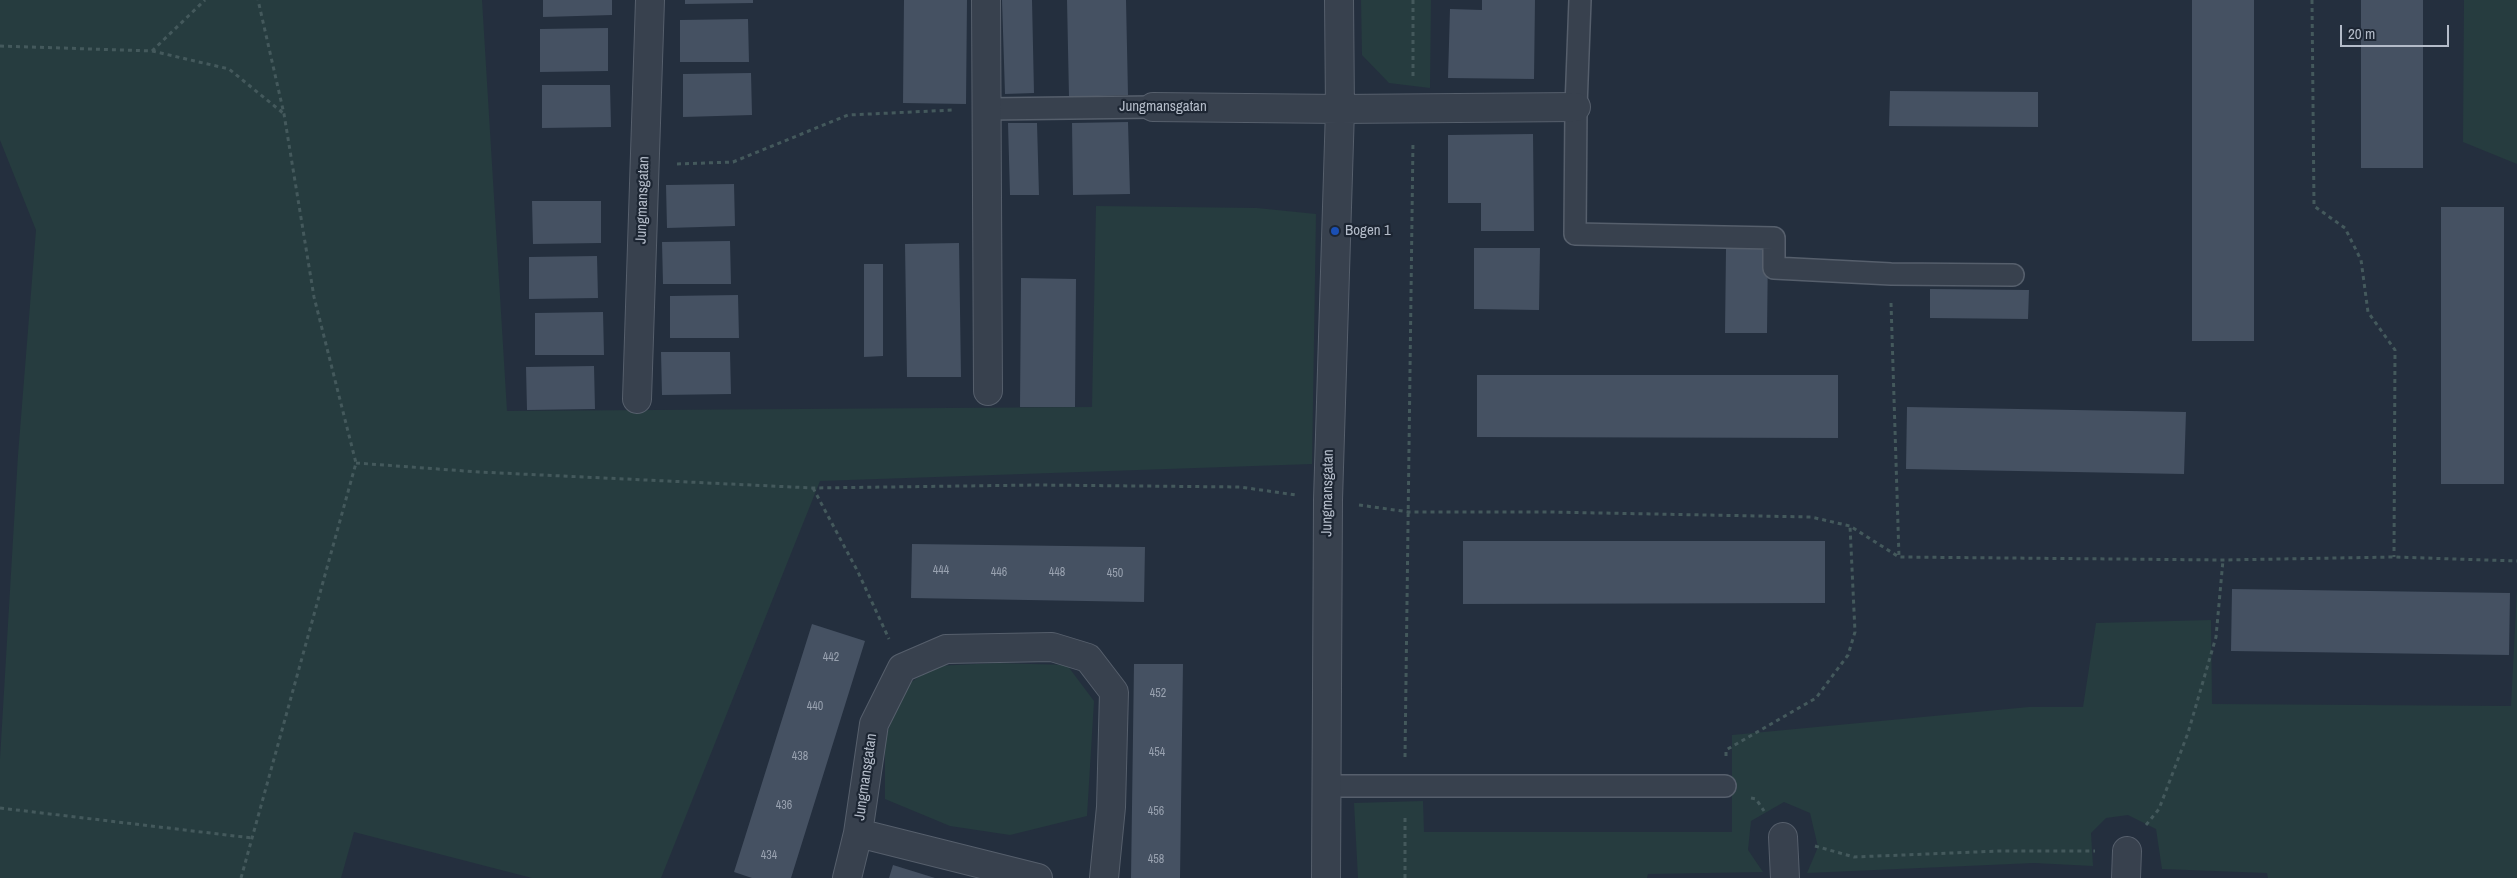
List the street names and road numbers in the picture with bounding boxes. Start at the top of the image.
street label: Jungmansgatan [1119,98,1207,116]
street label: Jungmansgatan [632,156,654,244]
street label: Jungmansgatan [1318,449,1338,537]
street label: Jungmansgatan [851,732,881,822]

